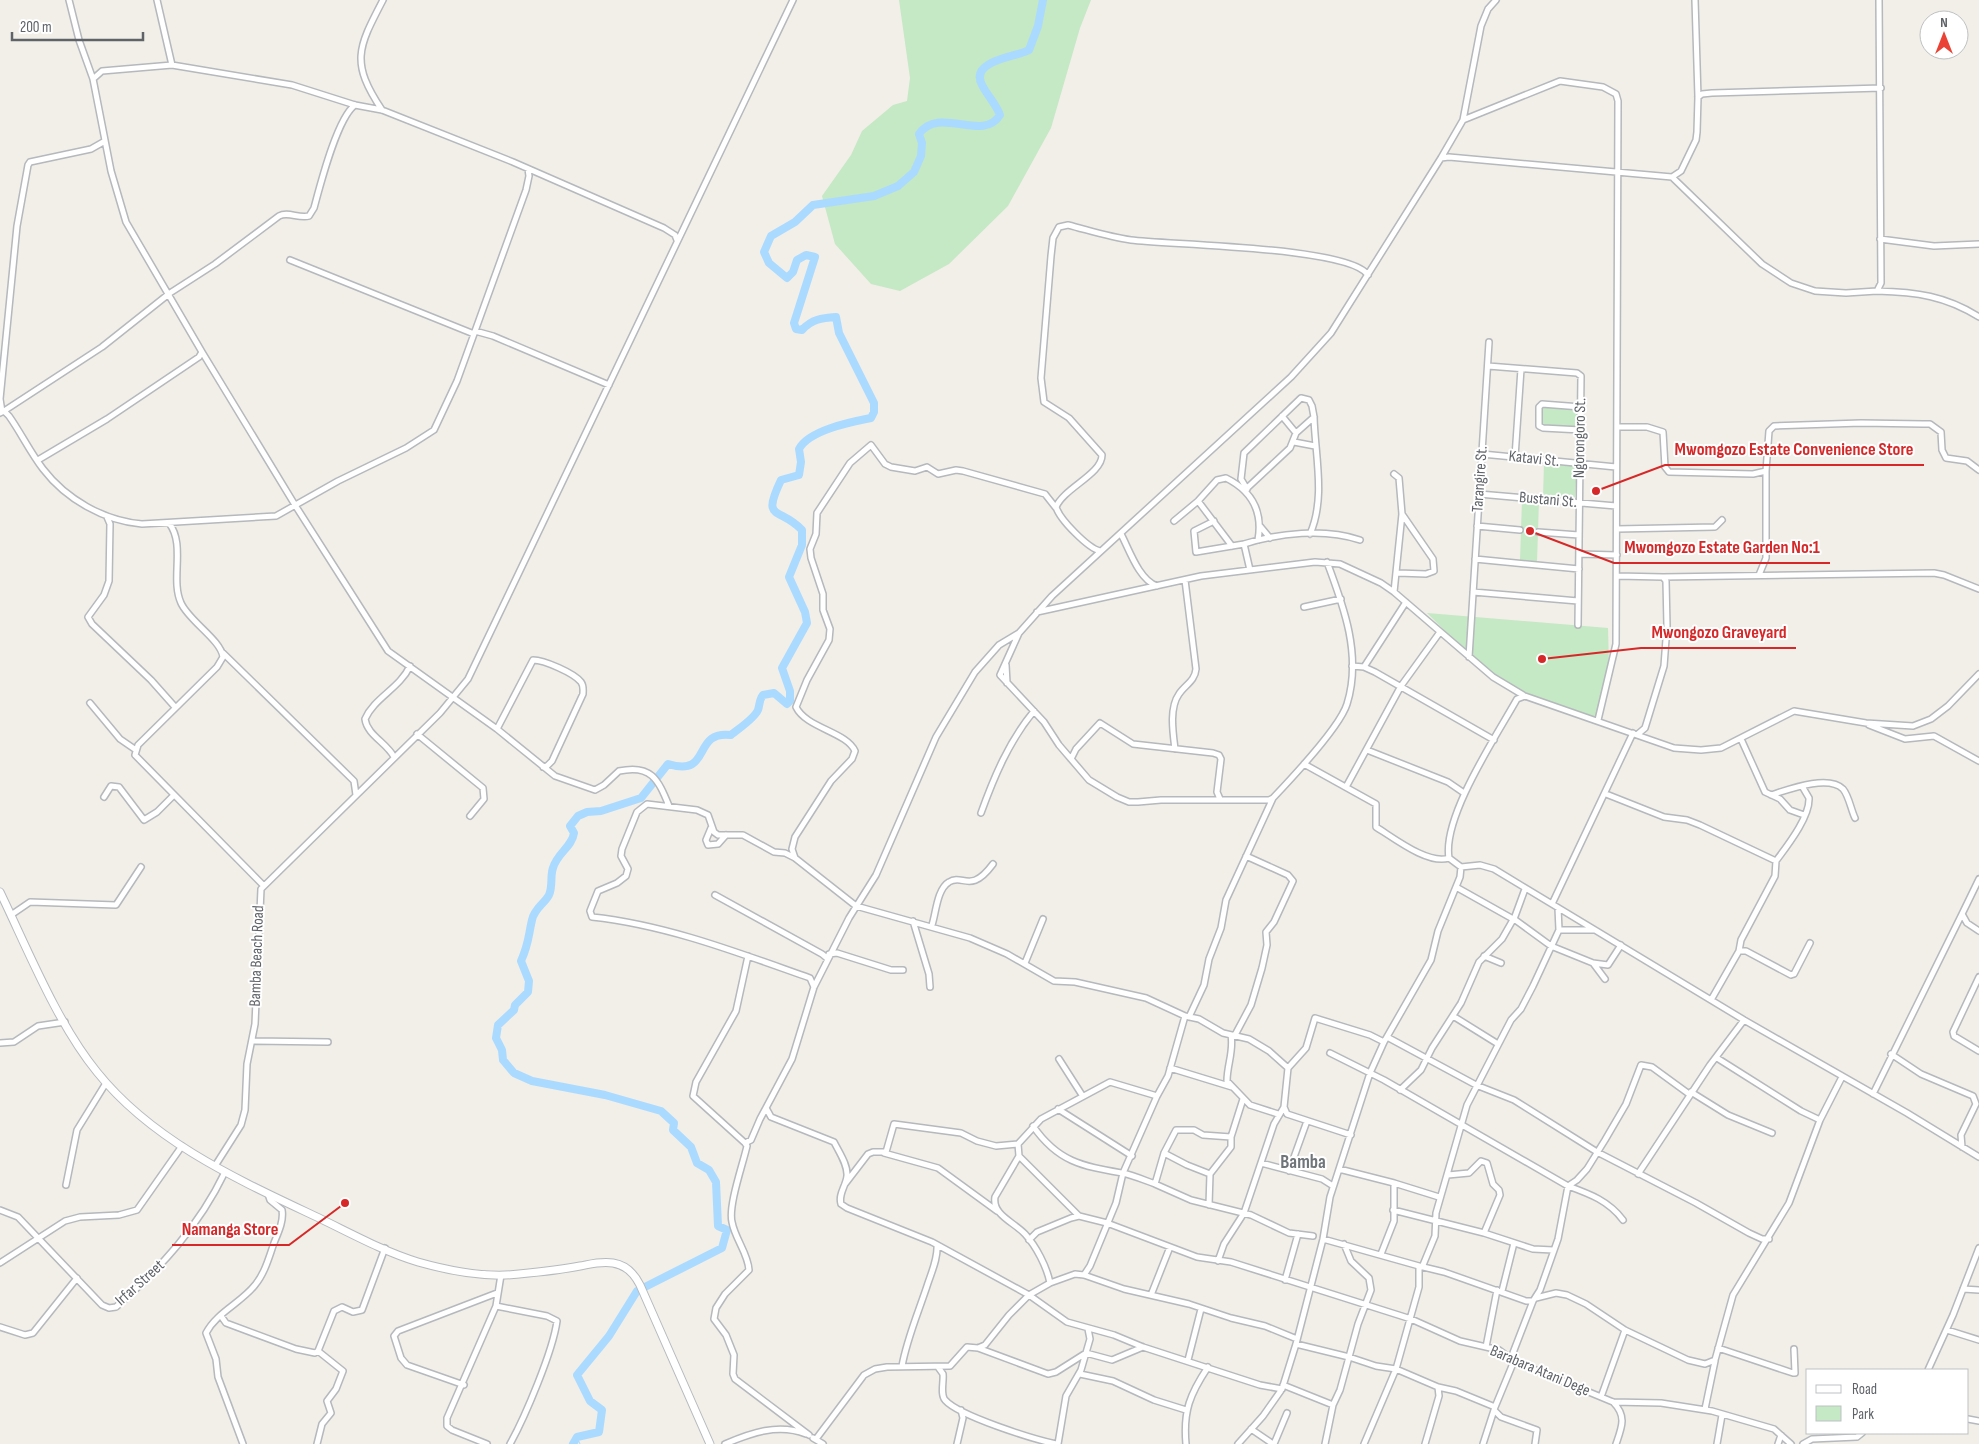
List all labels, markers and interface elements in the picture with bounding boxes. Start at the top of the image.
scale bar [12,10,144,42]
north arrow [1919,10,1969,60]
text: N [1940,14,1948,31]
text: 200 m [20,18,52,37]
street label: Ngorongoro St. [1570,398,1590,478]
callout: Mwomgozo Estate Convenience Store [1665,432,1924,465]
text: Mwomgozo Estate Convenience Store [1675,439,1913,460]
street label: Tarangire St. [1468,445,1492,513]
street label: Katavi St. [1508,447,1560,471]
street label: Bustani St. [1518,488,1578,512]
callout: Mwomgozo Estate Garden No:1 [1614,530,1830,563]
text: Mwomgozo Estate Garden No:1 [1624,537,1820,558]
callout: Mwongozo Graveyard [1641,615,1796,648]
text: Mwongozo Graveyard [1651,622,1787,643]
street label: Bamba Beach Road [246,905,268,1007]
district label: Bamba [1280,1151,1326,1174]
callout: Namanga Store [172,1212,289,1245]
text: Namanga Store [182,1219,278,1240]
street label: Irfar Street [112,1256,169,1310]
street label: Barabara Atani Dege [1487,1341,1593,1401]
legend [1806,1369,1969,1434]
text: Road [1852,1380,1877,1399]
text: Park [1852,1405,1874,1424]

